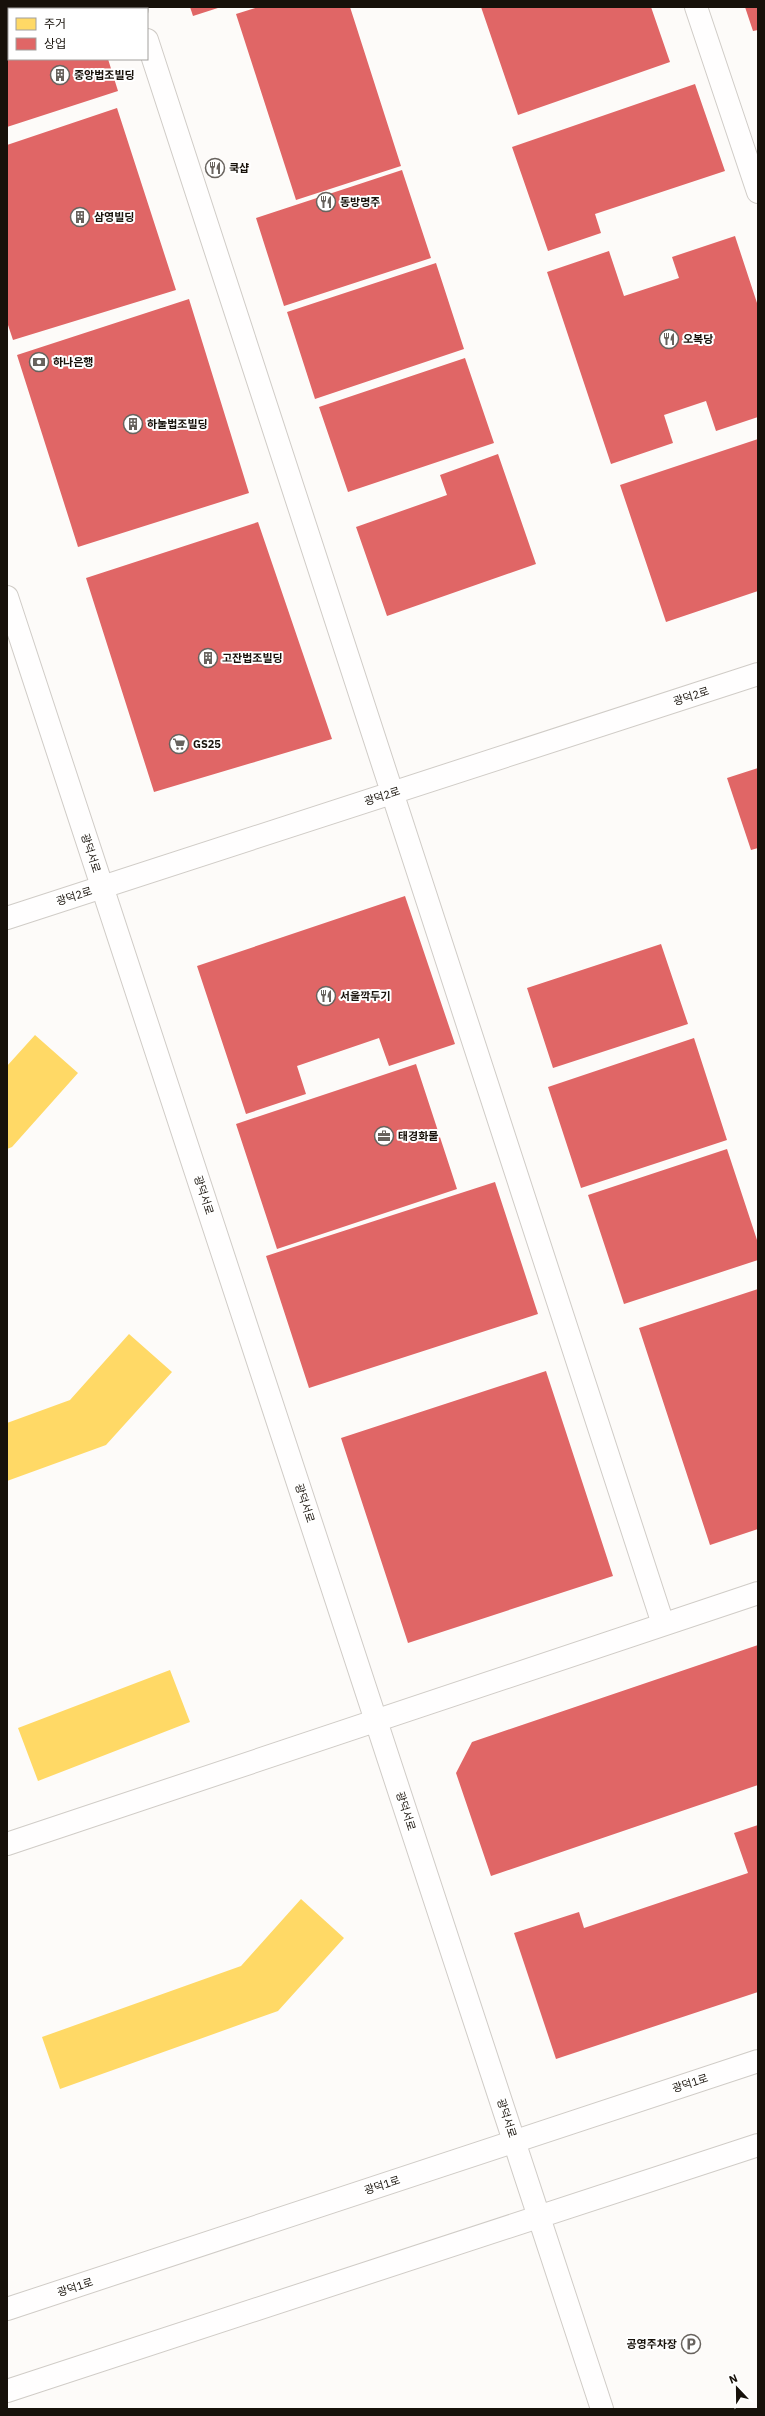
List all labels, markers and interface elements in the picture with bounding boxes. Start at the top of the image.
legend [8,8,148,60]
text: 주거 [44,16,66,31]
text: 상업 [44,36,66,51]
building icon: 중앙법조빌딩 [49,64,71,86]
place label: 중앙법조빌딩 [74,68,135,82]
restaurant icon: 쿡샵 [204,157,226,179]
place label: 쿡샵 [229,161,249,175]
restaurant icon: 동방명주 [315,191,337,213]
place label: 동방명주 [340,195,380,209]
building icon: 삼영빌딩 [69,206,91,228]
place label: 삼영빌딩 [94,210,134,224]
restaurant icon: 오복당 [658,328,680,350]
place label: 오복당 [683,332,713,346]
bank icon: 하나은행 [28,351,50,373]
place label: 하나은행 [53,355,93,369]
building icon: 하눌법조빌딩 [122,413,144,435]
place label: 하눌법조빌딩 [147,417,208,431]
building icon: 고잔법조빌딩 [197,647,219,669]
place label: 고잔법조빌딩 [222,651,283,665]
street label: 광덕2로 [671,684,711,708]
supermarket icon: GS25 [168,733,190,755]
place label: GS25 [193,737,221,751]
street label: 광덕2로 [362,784,402,808]
street label: 광덕서로 [78,832,104,874]
street label: 광덕2로 [54,884,94,908]
restaurant icon: 서울깍두기 [315,985,337,1007]
place label: 서울깍두기 [340,989,391,1003]
office icon: 태경화물 [373,1125,395,1147]
place label: 태경화물 [398,1129,438,1143]
street label: 광덕서로 [191,1174,217,1216]
street label: 광덕서로 [292,1482,318,1524]
street label: 광덕서로 [393,1790,419,1832]
street label: 광덕1로 [670,2071,710,2095]
street label: 광덕서로 [494,2097,520,2139]
street label: 광덕1로 [362,2173,402,2197]
street label: 광덕1로 [55,2275,95,2299]
parking icon: 공영주차장 [680,2333,702,2355]
place label: 공영주차장 [626,2337,677,2351]
north arrow [717,2368,757,2408]
text: N [727,2371,740,2387]

